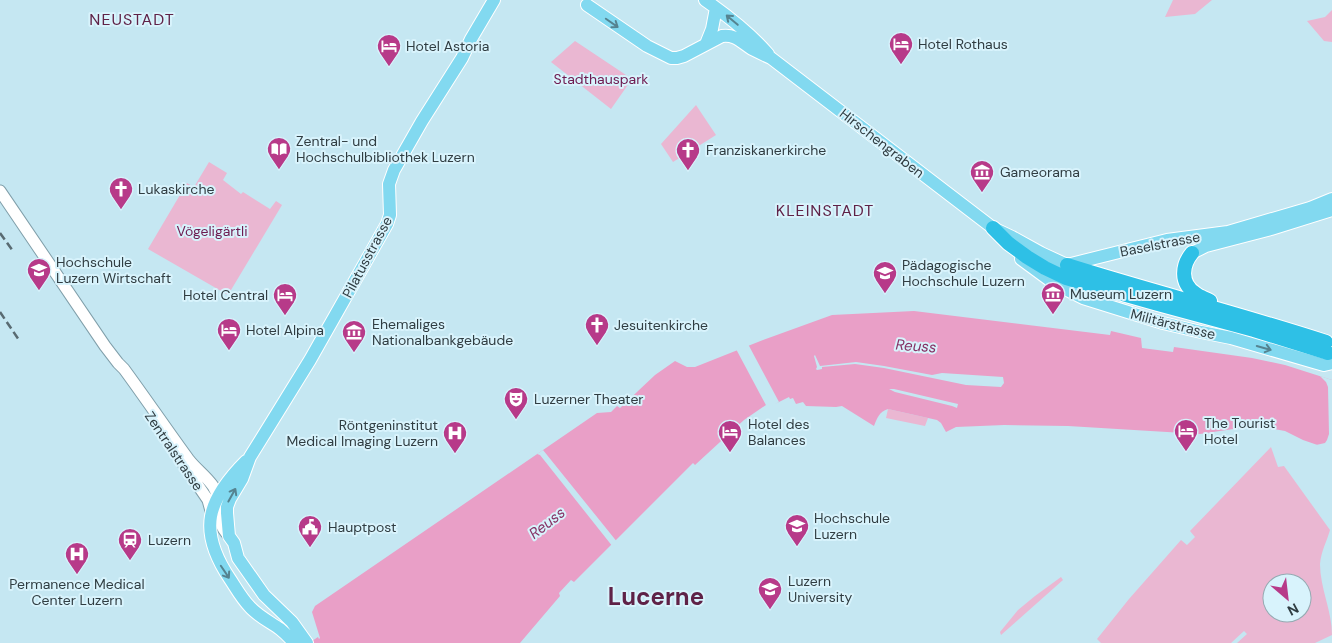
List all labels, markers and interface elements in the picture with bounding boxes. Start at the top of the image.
district label: NEUSTADT [89,9,175,30]
one-way arrow [726,15,739,26]
one-way arrow [605,18,619,28]
hotel icon: Hotel Rothaus [888,31,914,65]
hotel icon: Hotel Astoria [376,33,402,67]
place label: Hotel Rothaus [918,35,1008,53]
place label: Hotel Astoria [406,37,489,55]
park label: Stadthauspark [554,70,648,88]
street label: Hirschengraben [836,104,928,182]
place label: Zentral- und Hochschulbibliothek Luzern [296,132,475,166]
library icon: Zentral- und Hochschulbibliothek Luzern [266,136,292,170]
church icon: Franziskanerkirche [675,137,701,171]
place label: Franziskanerkirche [706,141,826,159]
museum icon: Gameorama [969,159,995,193]
place label: Gameorama [1000,163,1080,181]
church icon: Lukaskirche [108,176,134,210]
place label: Lukaskirche [138,180,214,198]
district label: KLEINSTADT [776,200,874,221]
street label: Pilatusstrasse [338,213,396,301]
park label: Vögeligärtli [176,222,248,240]
street label: Baselstrasse [1118,227,1202,261]
place label: Hochschule Luzern Wirtschaft [56,253,171,287]
place label: Pädagogische Hochschule Luzern [902,256,1025,290]
school or university icon: Hochschule Luzern Wirtschaft [26,257,52,291]
school or university icon: Pädagogische Hochschule Luzern [872,260,898,294]
museum icon: Museum Luzern [1040,281,1066,315]
hotel icon: Hotel Central [272,282,298,316]
place label: Museum Luzern [1070,285,1172,303]
place label: Hotel Central [183,286,268,304]
street label: Militärstrasse [1129,305,1217,343]
church icon: Jesuitenkirche [584,312,610,346]
place label: Ehemaliges Nationalbankgebäude [372,315,513,349]
place label: Jesuitenkirche [614,316,708,334]
hotel icon: Hotel Alpina [216,317,242,351]
museum icon: Ehemaliges Nationalbankgebäude [341,319,367,353]
place label: Hotel Alpina [246,321,324,339]
water label: Reuss [895,335,937,357]
one-way arrow [1256,343,1272,353]
theatre icon: Luzerner Theater [503,386,529,420]
place label: Luzerner Theater [534,390,644,408]
street label: Zentralstrasse [141,408,207,494]
place label: The Tourist Hotel [1204,414,1275,448]
place label: Hotel des Balances [748,415,809,449]
place label: Röntgeninstitut Medical Imaging Luzern [287,416,438,450]
hotel icon: The Tourist Hotel [1173,418,1199,452]
hotel icon: Hotel des Balances [717,419,743,453]
hospital icon: Röntgeninstitut Medical Imaging Luzern [442,420,468,454]
one-way arrow [228,488,237,503]
water label: Reuss [525,502,569,544]
place label: Hochschule Luzern [814,509,890,543]
school or university icon: Hochschule Luzern [784,513,810,547]
public building icon: Hauptpost [297,514,323,548]
place label: Hauptpost [328,518,396,536]
station icon: Luzern [117,527,143,561]
place label: Luzern [148,531,191,549]
hospital icon: Permanence Medical Center Luzern [64,541,90,575]
one-way arrow [220,564,230,578]
place label: Luzern University [788,572,853,606]
north arrow [1262,573,1312,623]
place label: Permanence Medical Center Luzern [9,575,145,609]
school or university icon: Luzern University [757,576,783,610]
district label: Lucerne [608,581,704,612]
text: N [1284,599,1302,620]

